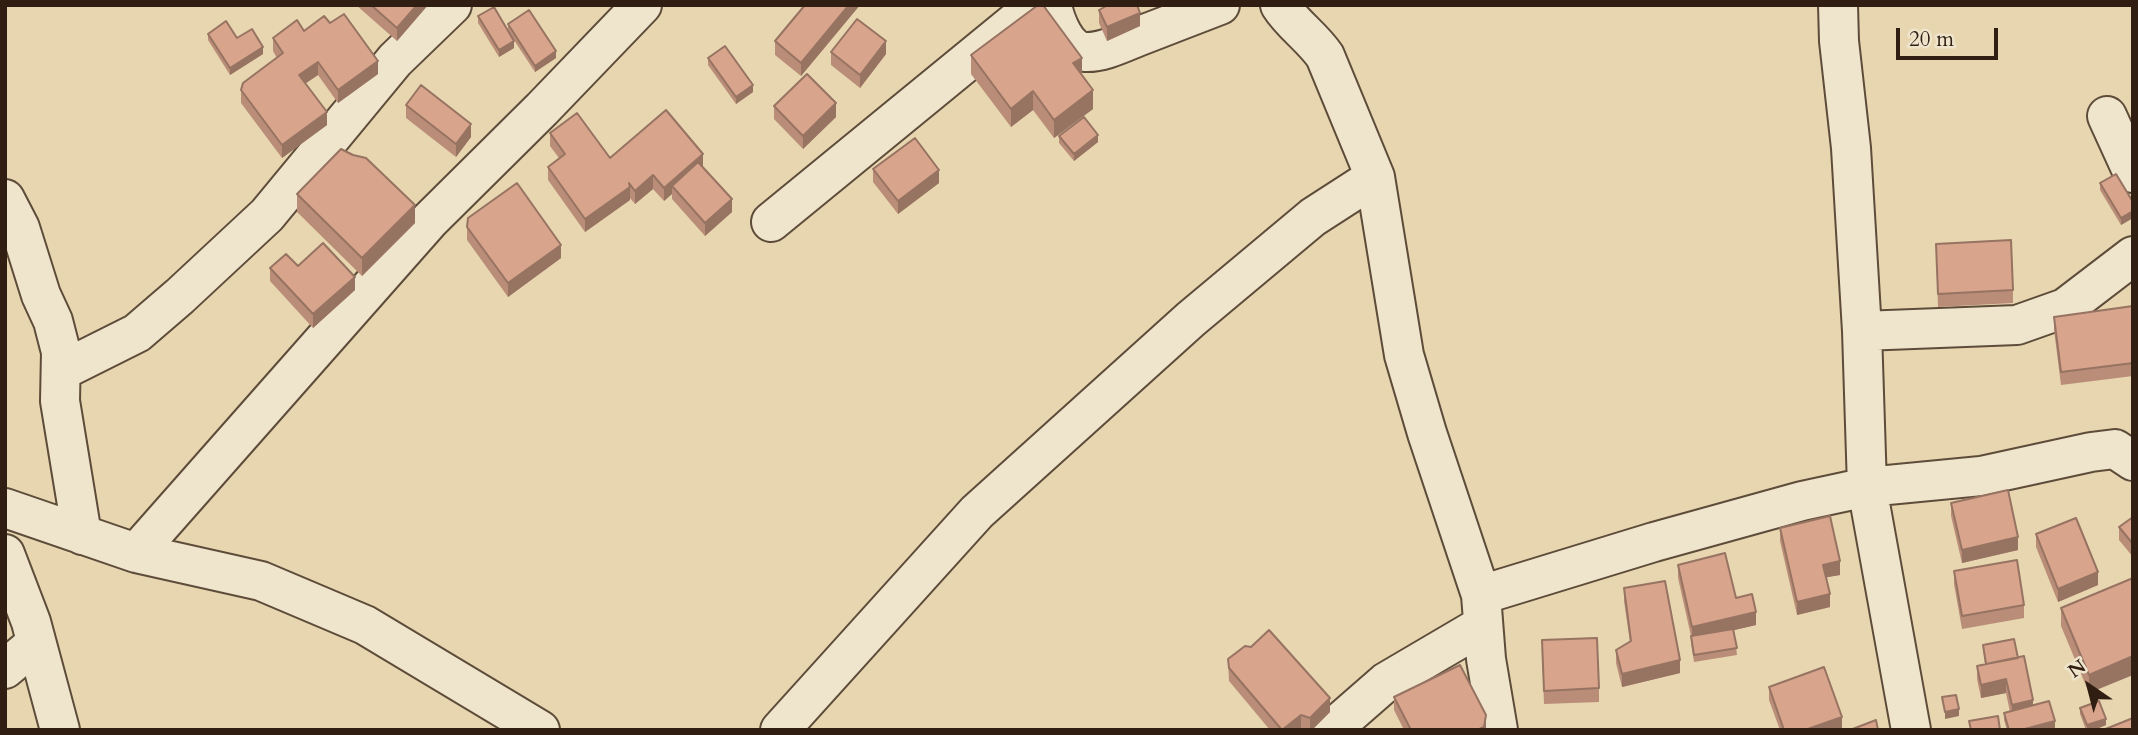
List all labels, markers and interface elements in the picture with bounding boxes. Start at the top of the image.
scale bar [1900,14,2002,58]
text: 20 m [1909,25,1954,54]
north arrow [2054,651,2124,721]
text: N [2063,653,2091,684]

